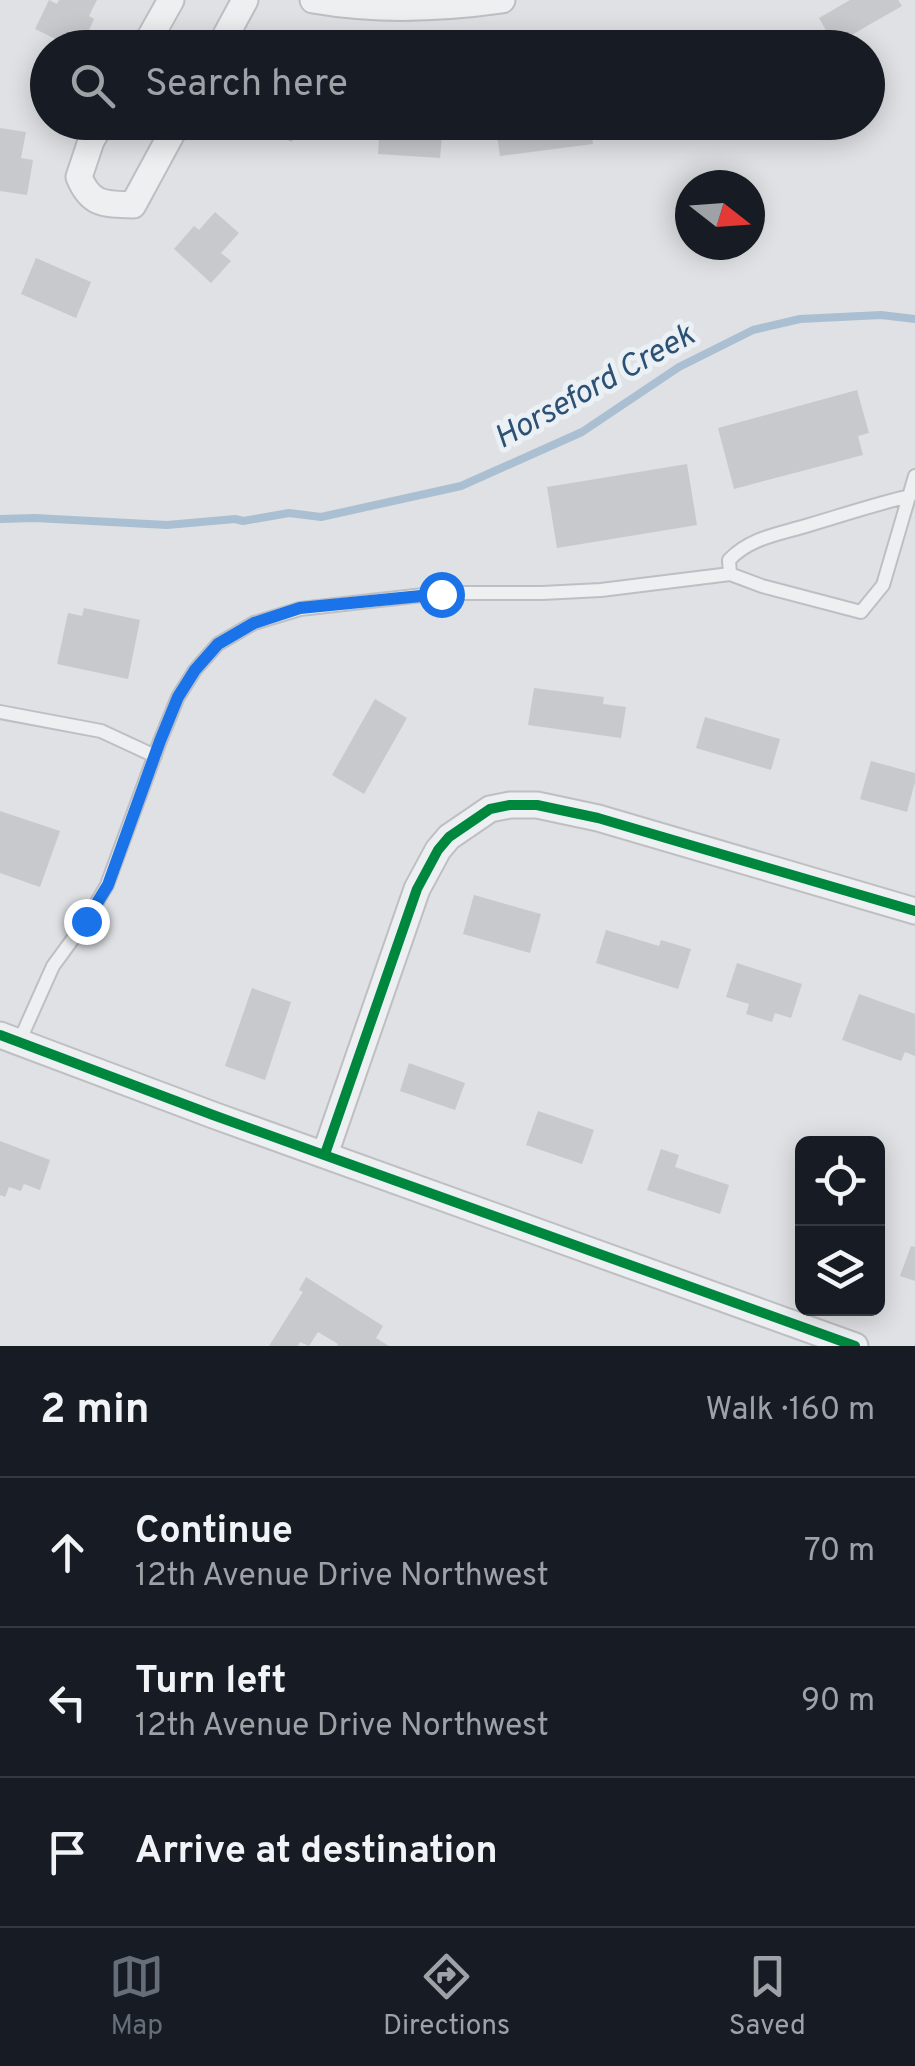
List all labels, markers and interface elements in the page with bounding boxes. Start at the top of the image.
search box [30,30,885,140]
icon: search [65,58,120,113]
text: Search here [145,61,348,110]
north arrow [675,170,765,260]
water label: Horseford Creek [488,316,703,459]
route start [419,572,465,618]
route end [64,899,110,945]
map controls [795,1136,885,1316]
button: locate [795,1136,885,1226]
button: layers [795,1226,885,1316]
text: 2 min [40,1385,150,1438]
text: Walk · 160 m [705,1391,875,1431]
text: Continue [135,1508,293,1557]
icon: ahead [40,1525,95,1580]
text: 70 m [804,1532,875,1572]
text: 12th Avenue Drive Northwest [135,1557,549,1597]
text: Turn left [135,1658,287,1707]
icon: left [40,1675,95,1730]
text: 90 m [801,1682,875,1722]
text: 12th Avenue Drive Northwest [135,1707,549,1747]
icon: arrive [40,1825,95,1880]
text: Arrive at destination [135,1828,498,1877]
tab: Map [109,1949,164,2045]
tab: Directions [383,1949,510,2045]
tab: Saved [729,1949,806,2045]

